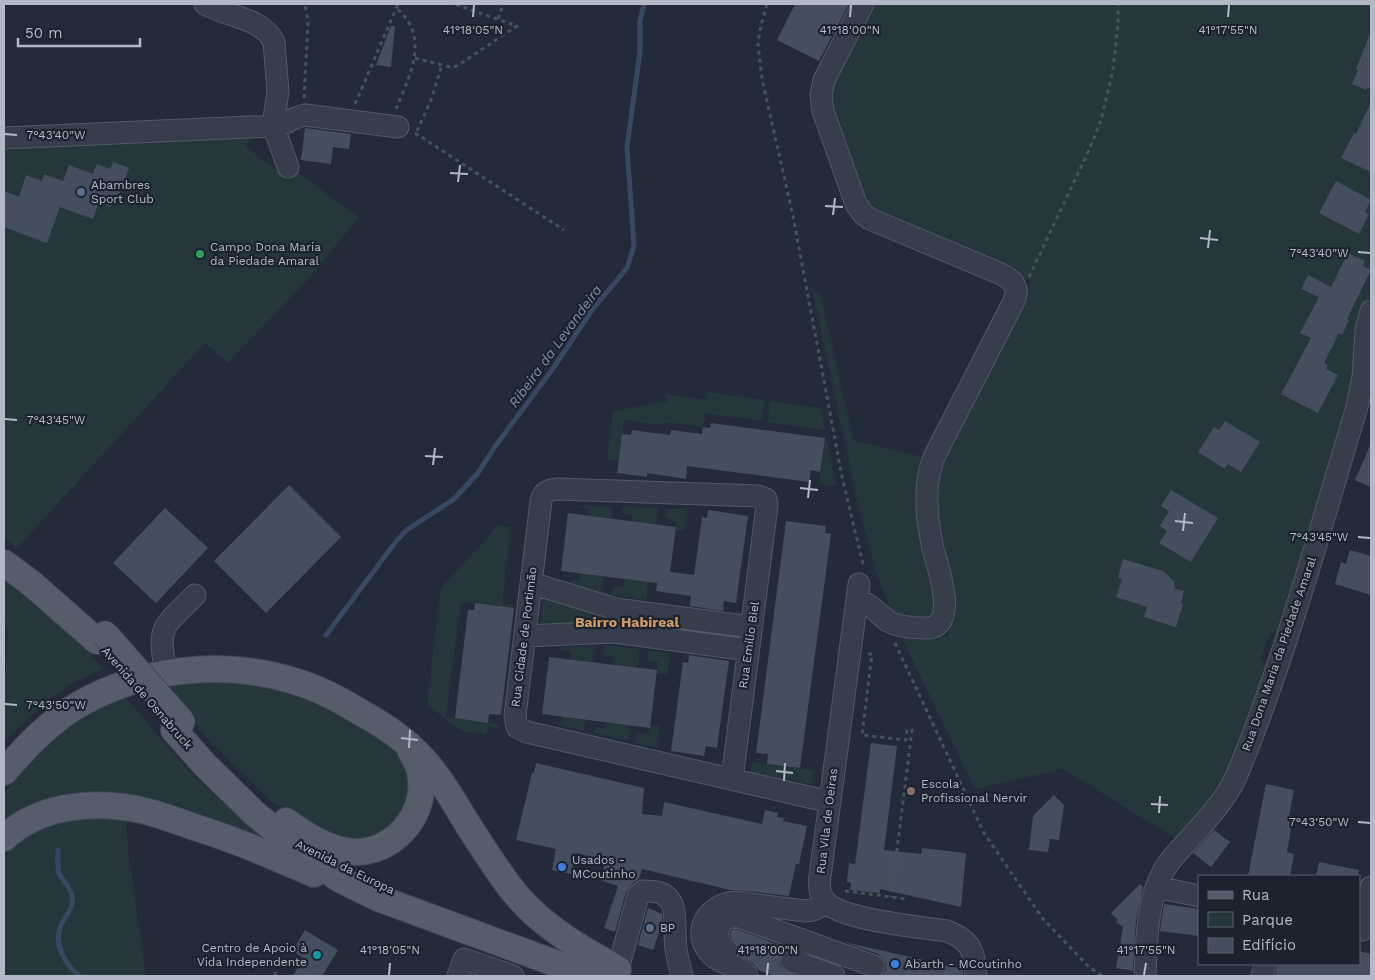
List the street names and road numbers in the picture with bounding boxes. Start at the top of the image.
street label: Rua Dona Maria da Piedade Amaral [1239,555,1319,753]
street label: Rua Cidade de Portimão [508,566,540,708]
street label: Rua Emílio Biel [736,600,762,690]
street label: Avenida de Osnabruck [99,644,195,752]
street label: Rua Vila de Oeiras [814,767,840,875]
street label: Avenida da Europa [293,837,397,897]

